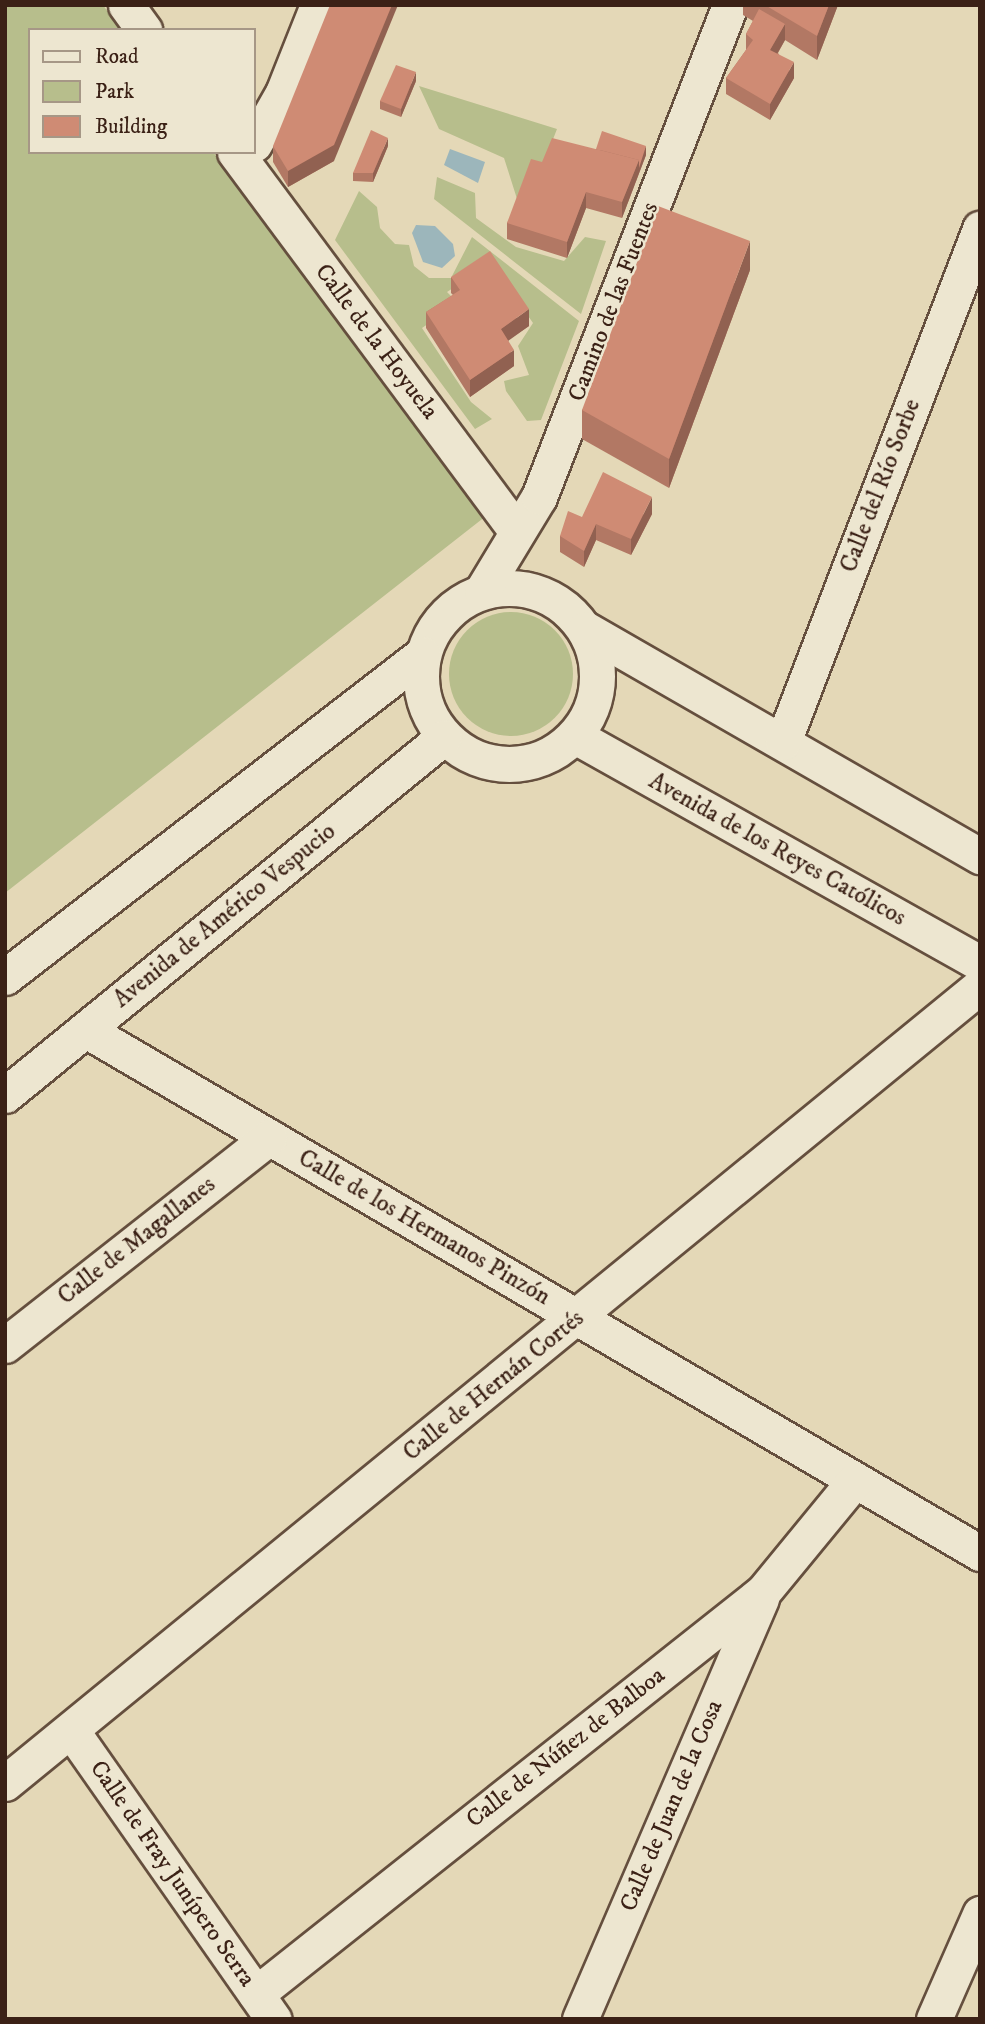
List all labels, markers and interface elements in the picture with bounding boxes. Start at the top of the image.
legend [28,28,256,154]
text: Road [95,44,139,70]
text: Park [95,79,134,105]
text: Building [95,114,167,140]
street label: Camino de las Fuentes [563,198,665,406]
street label: Calle de la Hoyuela [308,259,444,425]
street label: Calle del Río Sorbe [835,395,927,577]
street label: Avenida de los Reyes Católicos [643,767,911,933]
street label: Avenida de Américo Vespucio [108,817,342,1015]
street label: Calle de los Hermanos Pinzón [293,1144,555,1312]
street label: Calle de Magallanes [53,1171,221,1311]
street label: Calle de Hernán Cortés [398,1304,590,1468]
street label: Calle de Núñez de Balboa [461,1662,671,1834]
street label: Calle de Juan de la Cosa [614,1696,730,1916]
street label: Calle de Fray Junípero Serra [83,1755,261,1993]

